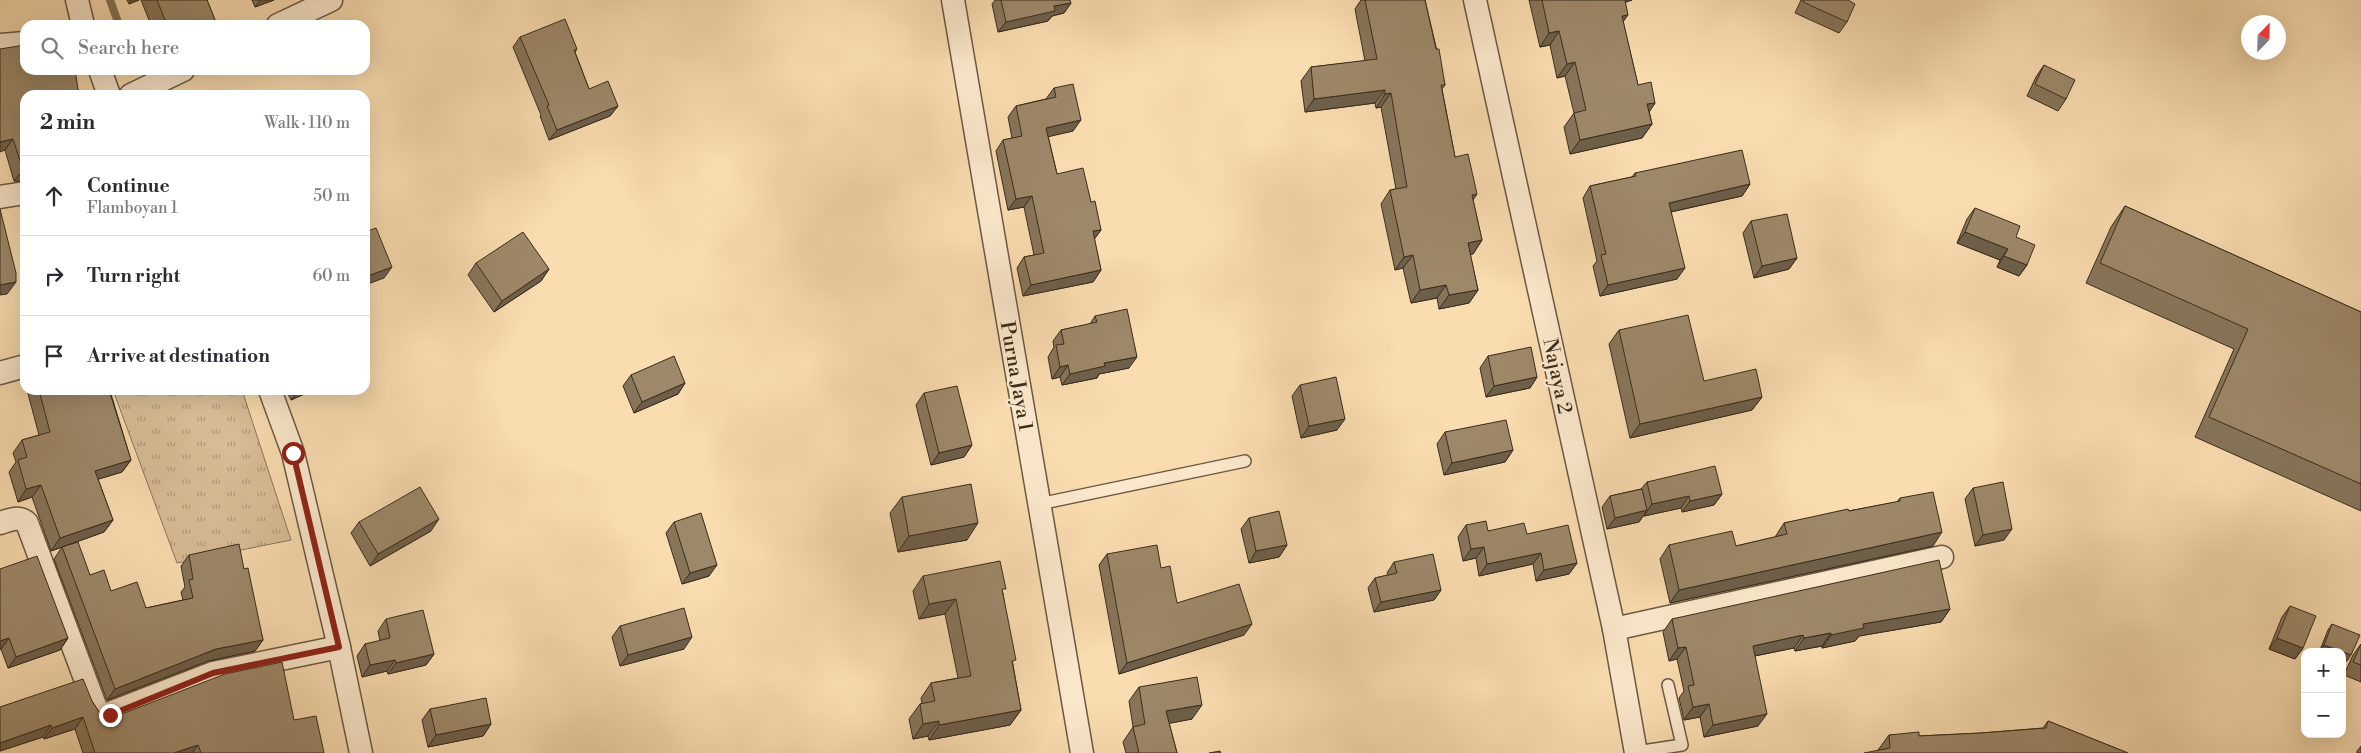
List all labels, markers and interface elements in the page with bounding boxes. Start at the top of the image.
north arrow [2241,15,2286,60]
search box [20,20,370,75]
icon: search [38,34,66,62]
text: Search here [78,36,179,60]
text: 2 min [40,110,95,136]
text: Walk · 110 m [264,113,350,133]
text: Continue [87,174,170,198]
icon: ahead [40,182,68,210]
text: 50 m [313,186,350,206]
text: Flamboyan 1 [87,198,178,218]
icon: right [40,262,68,290]
text: Turn right [87,264,180,288]
text: 60 m [312,266,350,286]
street label: Purna Jaya 1 [994,319,1038,434]
street label: Najaya 2 [1536,336,1577,416]
icon: arrive [40,342,68,370]
text: Arrive at destination [87,344,270,368]
route start [282,442,305,465]
map controls [2301,648,2346,738]
button: + [2301,648,2346,693]
button: − [2301,693,2346,738]
route end [99,704,122,727]

